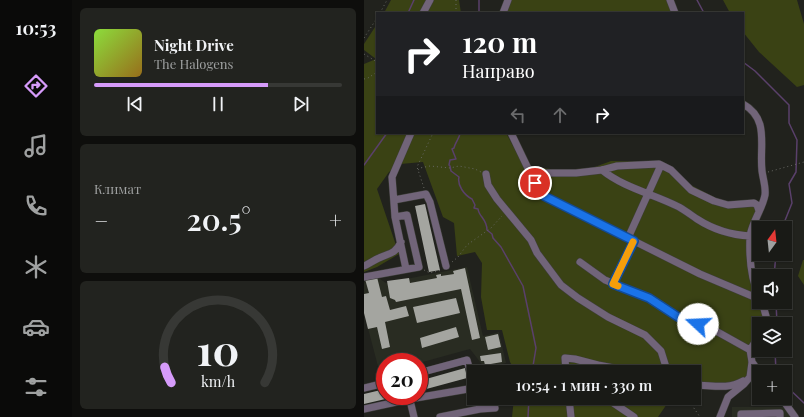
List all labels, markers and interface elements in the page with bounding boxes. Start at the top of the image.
text: 10:53 [16,16,56,40]
text: 120 m [462,23,537,60]
icon: right [396,28,448,80]
text: Night Drive [154,35,234,55]
text: The Halogens [154,55,233,72]
text: Направо [462,59,535,83]
icon: directions [22,72,50,100]
icon: previous [124,93,146,115]
icon: pause [207,93,229,115]
icon: next [290,93,312,115]
icon: left [507,104,529,126]
icon: ahead [549,104,571,126]
icon: right [591,104,613,126]
icon: music [22,132,50,160]
pin [518,166,552,200]
icon: arrive [524,172,546,194]
text: Климат [94,180,141,197]
icon: phone [22,192,50,220]
text: 20.5° [186,199,251,239]
text: − [94,205,108,235]
text: + [329,205,342,235]
north arrow [752,221,792,261]
map controls [752,221,792,405]
icon: climate [22,253,50,281]
button: sound [752,269,792,309]
position arrow [677,303,719,345]
icon: car [22,313,50,341]
button: layers [752,317,792,357]
text: 10 [197,321,239,376]
speed limit sign: 20 [376,353,428,405]
button: + [752,365,792,405]
text: km/h [201,371,236,390]
icon: filters [22,373,50,401]
text: 10:54 · 1 мин · 330 m [516,375,652,395]

